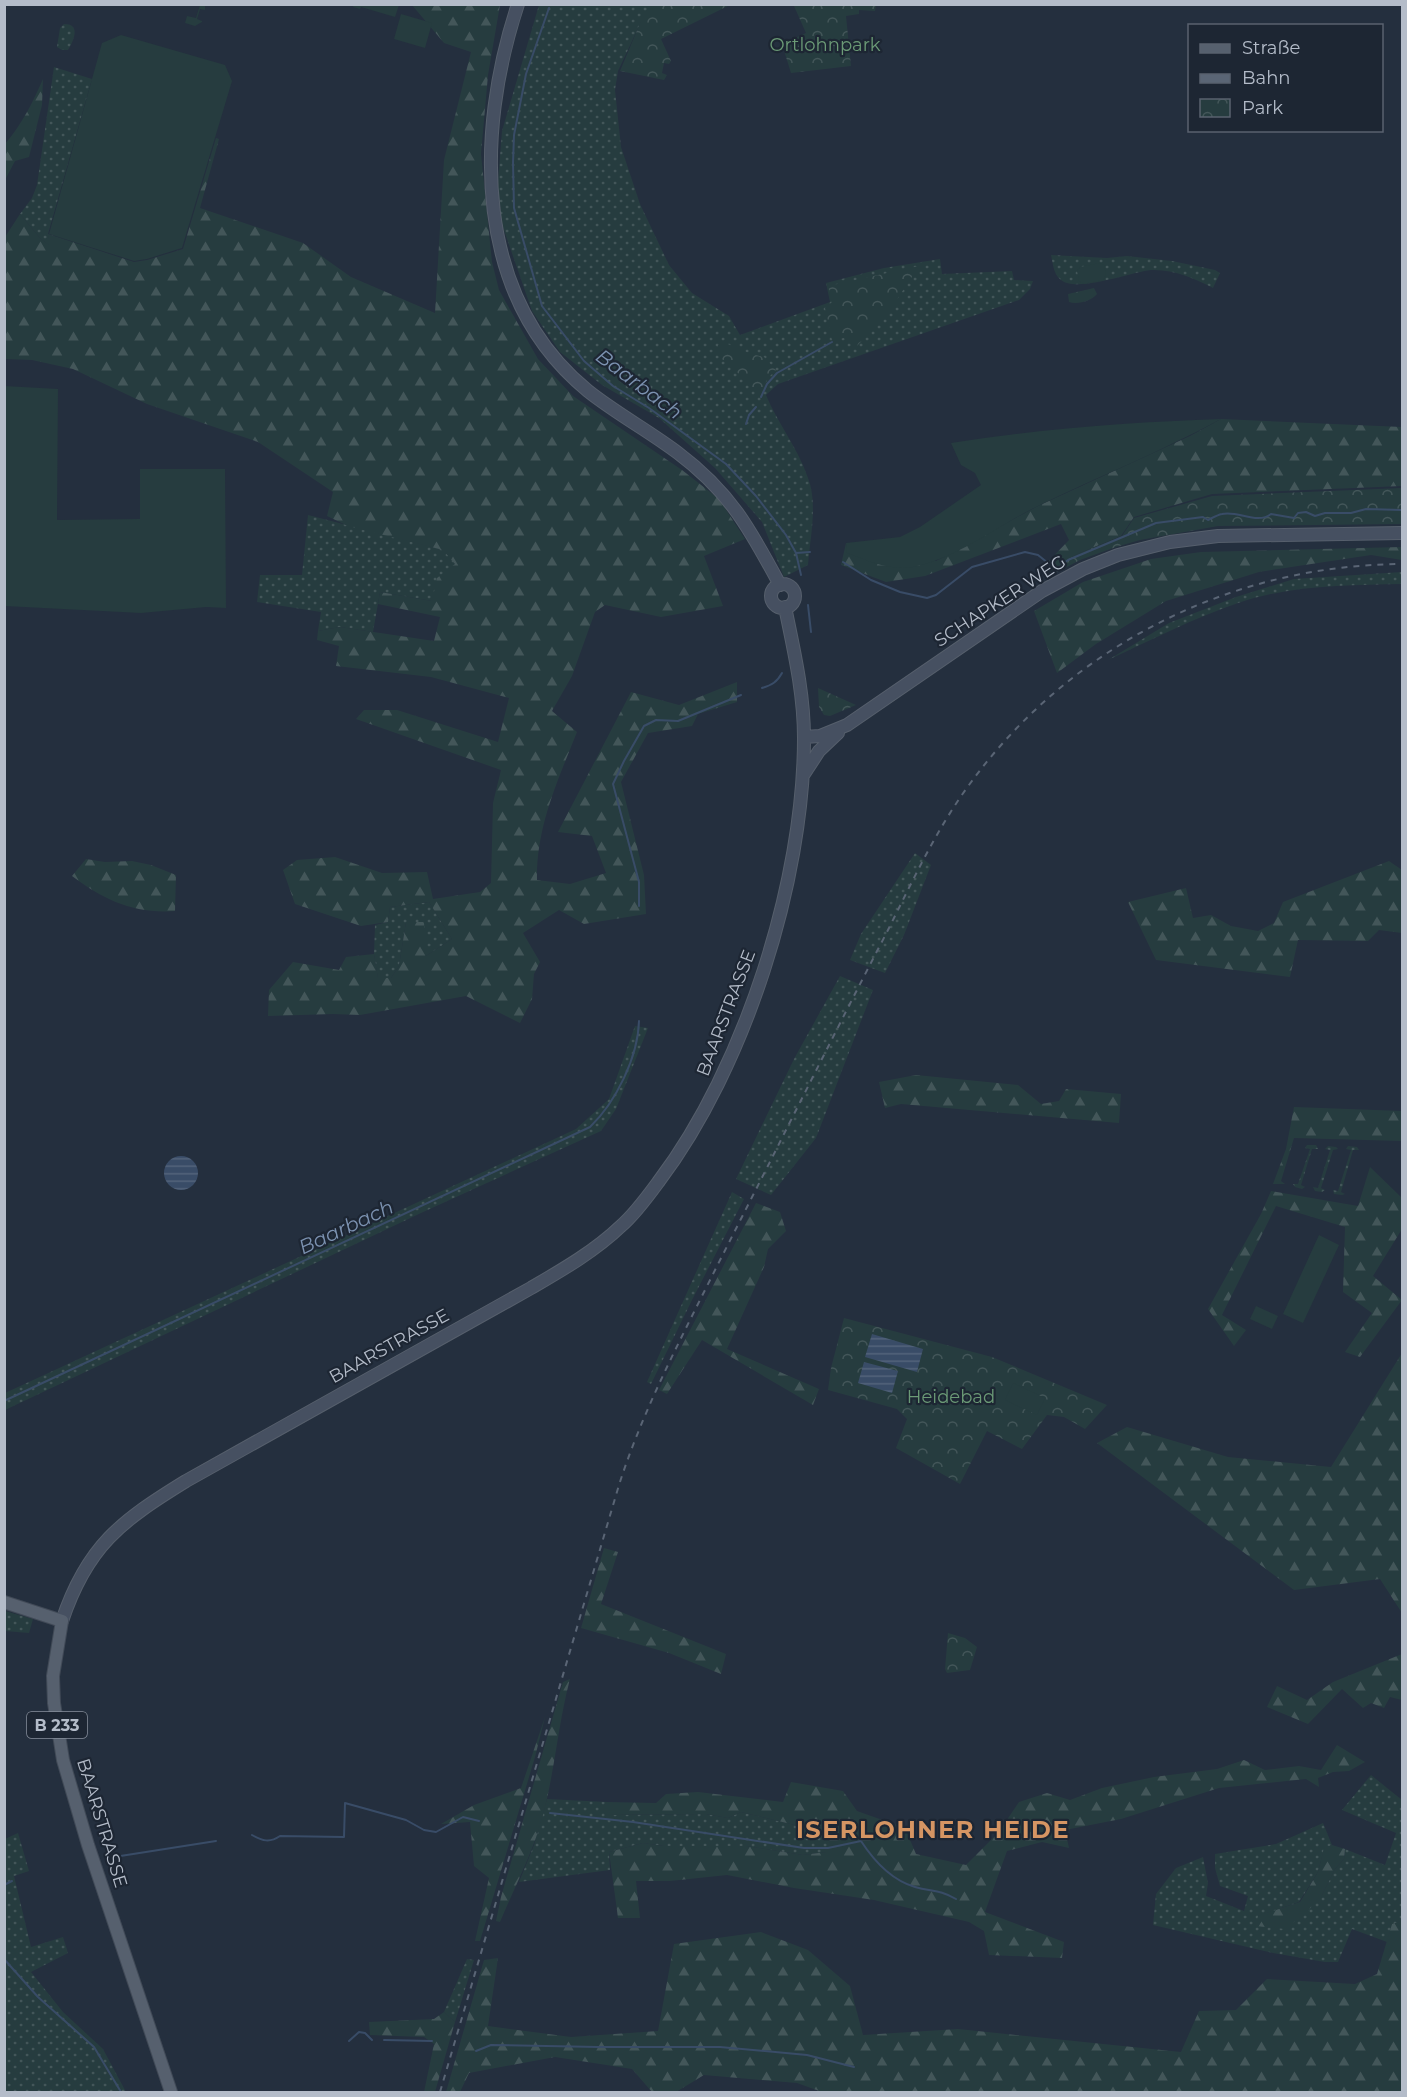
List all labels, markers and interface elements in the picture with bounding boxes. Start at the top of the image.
legend [1188,24,1383,132]
park label: Ortlohnpark [770,34,881,56]
text: Straße [1242,37,1301,59]
text: Bahn [1242,67,1291,89]
text: Park [1242,97,1283,119]
water label: Baarbach [591,344,687,424]
street label: SCHAPKER WEG [930,550,1070,652]
street label: BAARSTRASSE [692,947,760,1079]
water label: Baarbach [295,1195,397,1259]
street label: BAARSTRASSE [325,1304,453,1388]
park label: Heidebad [907,1386,995,1408]
road number: B 233 [27,1712,87,1738]
street label: BAARSTRASSE [72,1756,132,1890]
district label: ISERLOHNER HEIDE [796,1815,1070,1844]

